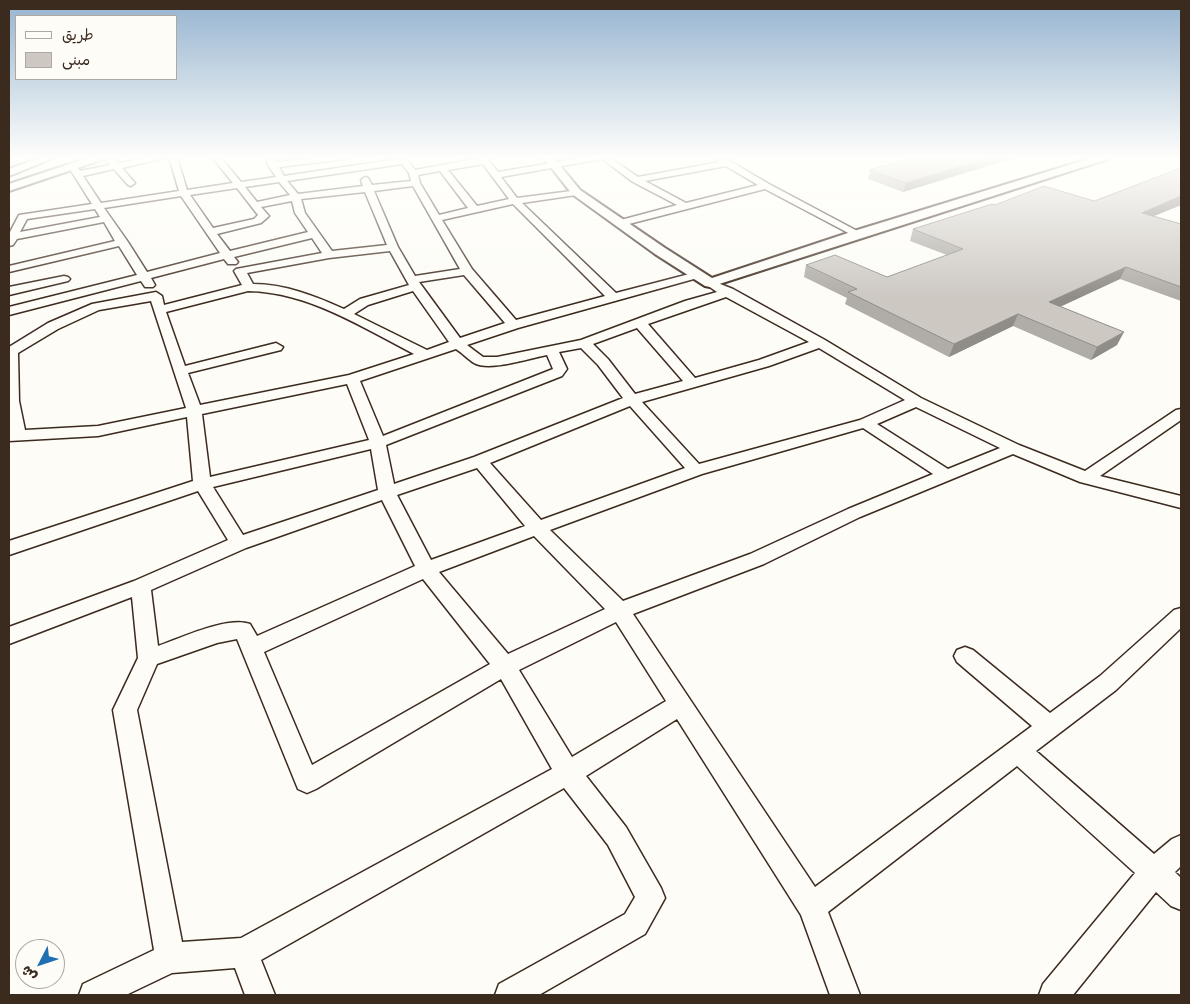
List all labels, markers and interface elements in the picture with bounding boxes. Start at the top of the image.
legend [15,15,178,80]
text: طريق [62,22,94,48]
text: مبنى [62,47,90,73]
north arrow [15,939,65,989]
text: ش [15,959,44,988]

